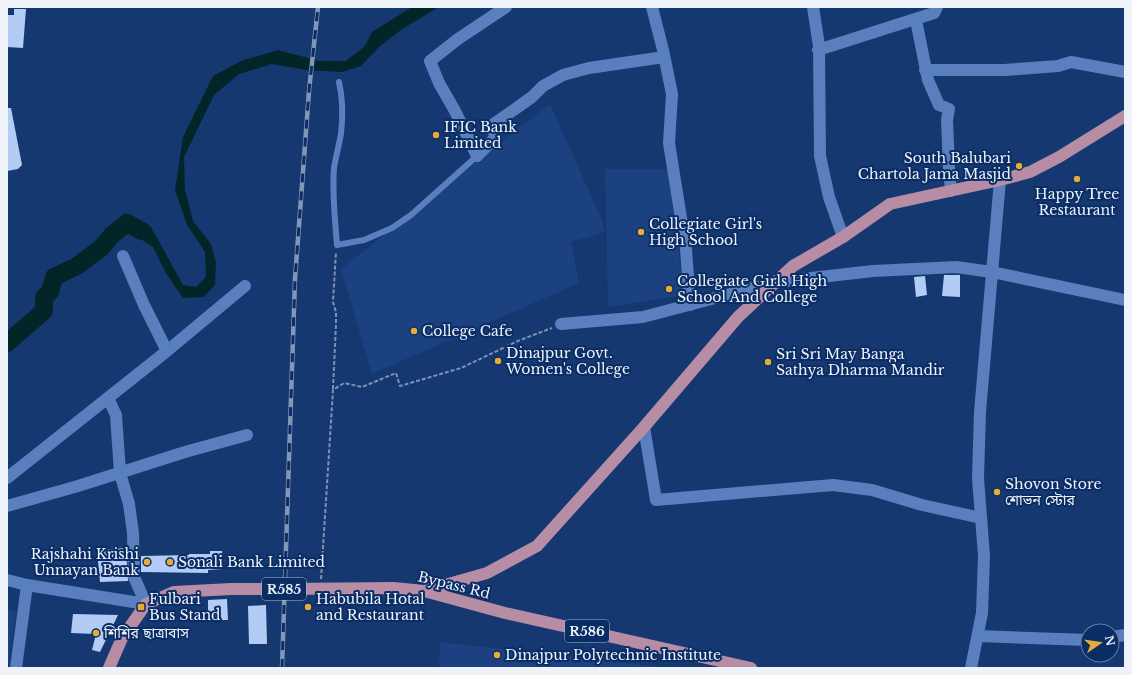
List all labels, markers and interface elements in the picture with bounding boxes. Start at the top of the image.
place label: IFIC Bank Limited [444,118,517,152]
marker: IFIC Bank Limited [431,130,441,140]
place label: South Balubari Chartola Jama Masjid [858,149,1012,183]
marker: South Balubari Chartola Jama Masjid [1014,161,1024,171]
marker: Happy Tree Restaurant [1072,174,1082,184]
place label: Happy Tree Restaurant [1035,185,1119,219]
place label: Collegiate Girl's High School [649,215,762,249]
marker: Collegiate Girl's High School [636,227,646,237]
place label: Collegiate Girls High School And College [677,272,827,306]
marker: Collegiate Girls High School And College [664,284,674,294]
place label: College Cafe [422,322,512,340]
marker: College Cafe [409,326,419,336]
place label: Dinajpur Govt. Women's College [505,344,630,378]
place label: Sri Sri May Banga Sathya Dharma Mandir [776,345,945,379]
marker: Dinajpur Govt. Women's College [493,356,503,366]
marker: Sri Sri May Banga Sathya Dharma Mandir [763,357,773,367]
place label: Shovon Store শোভন স্টোর [1005,475,1102,509]
marker: Shovon Store শোভন স্টোর [992,487,1002,497]
place label: Rajshahi Krishi Unnayan Bank [31,545,139,579]
place label: Sonali Bank Limited [178,553,326,571]
marker: Rajshahi Krishi Unnayan Bank [142,557,152,567]
marker: Sonali Bank Limited [165,557,175,567]
street label: Bypass Rd [416,567,492,603]
road number: R585 [262,578,306,600]
place label: Fulbari Bus Stand [149,590,221,624]
place label: Habubila Hotal and Restaurant [316,590,425,624]
marker: Fulbari Bus Stand [136,602,146,612]
marker: Habubila Hotal and Restaurant [303,602,313,612]
road number: R586 [565,620,609,642]
north arrow [1080,623,1120,663]
place label: শিশির ছাত্রাবাস [103,624,189,642]
marker: শিশির ছাত্রাবাস [91,628,101,638]
text: N [1102,634,1118,648]
place label: Dinajpur Polytechnic Institute [505,646,721,664]
marker: Dinajpur Polytechnic Institute [492,650,502,660]

